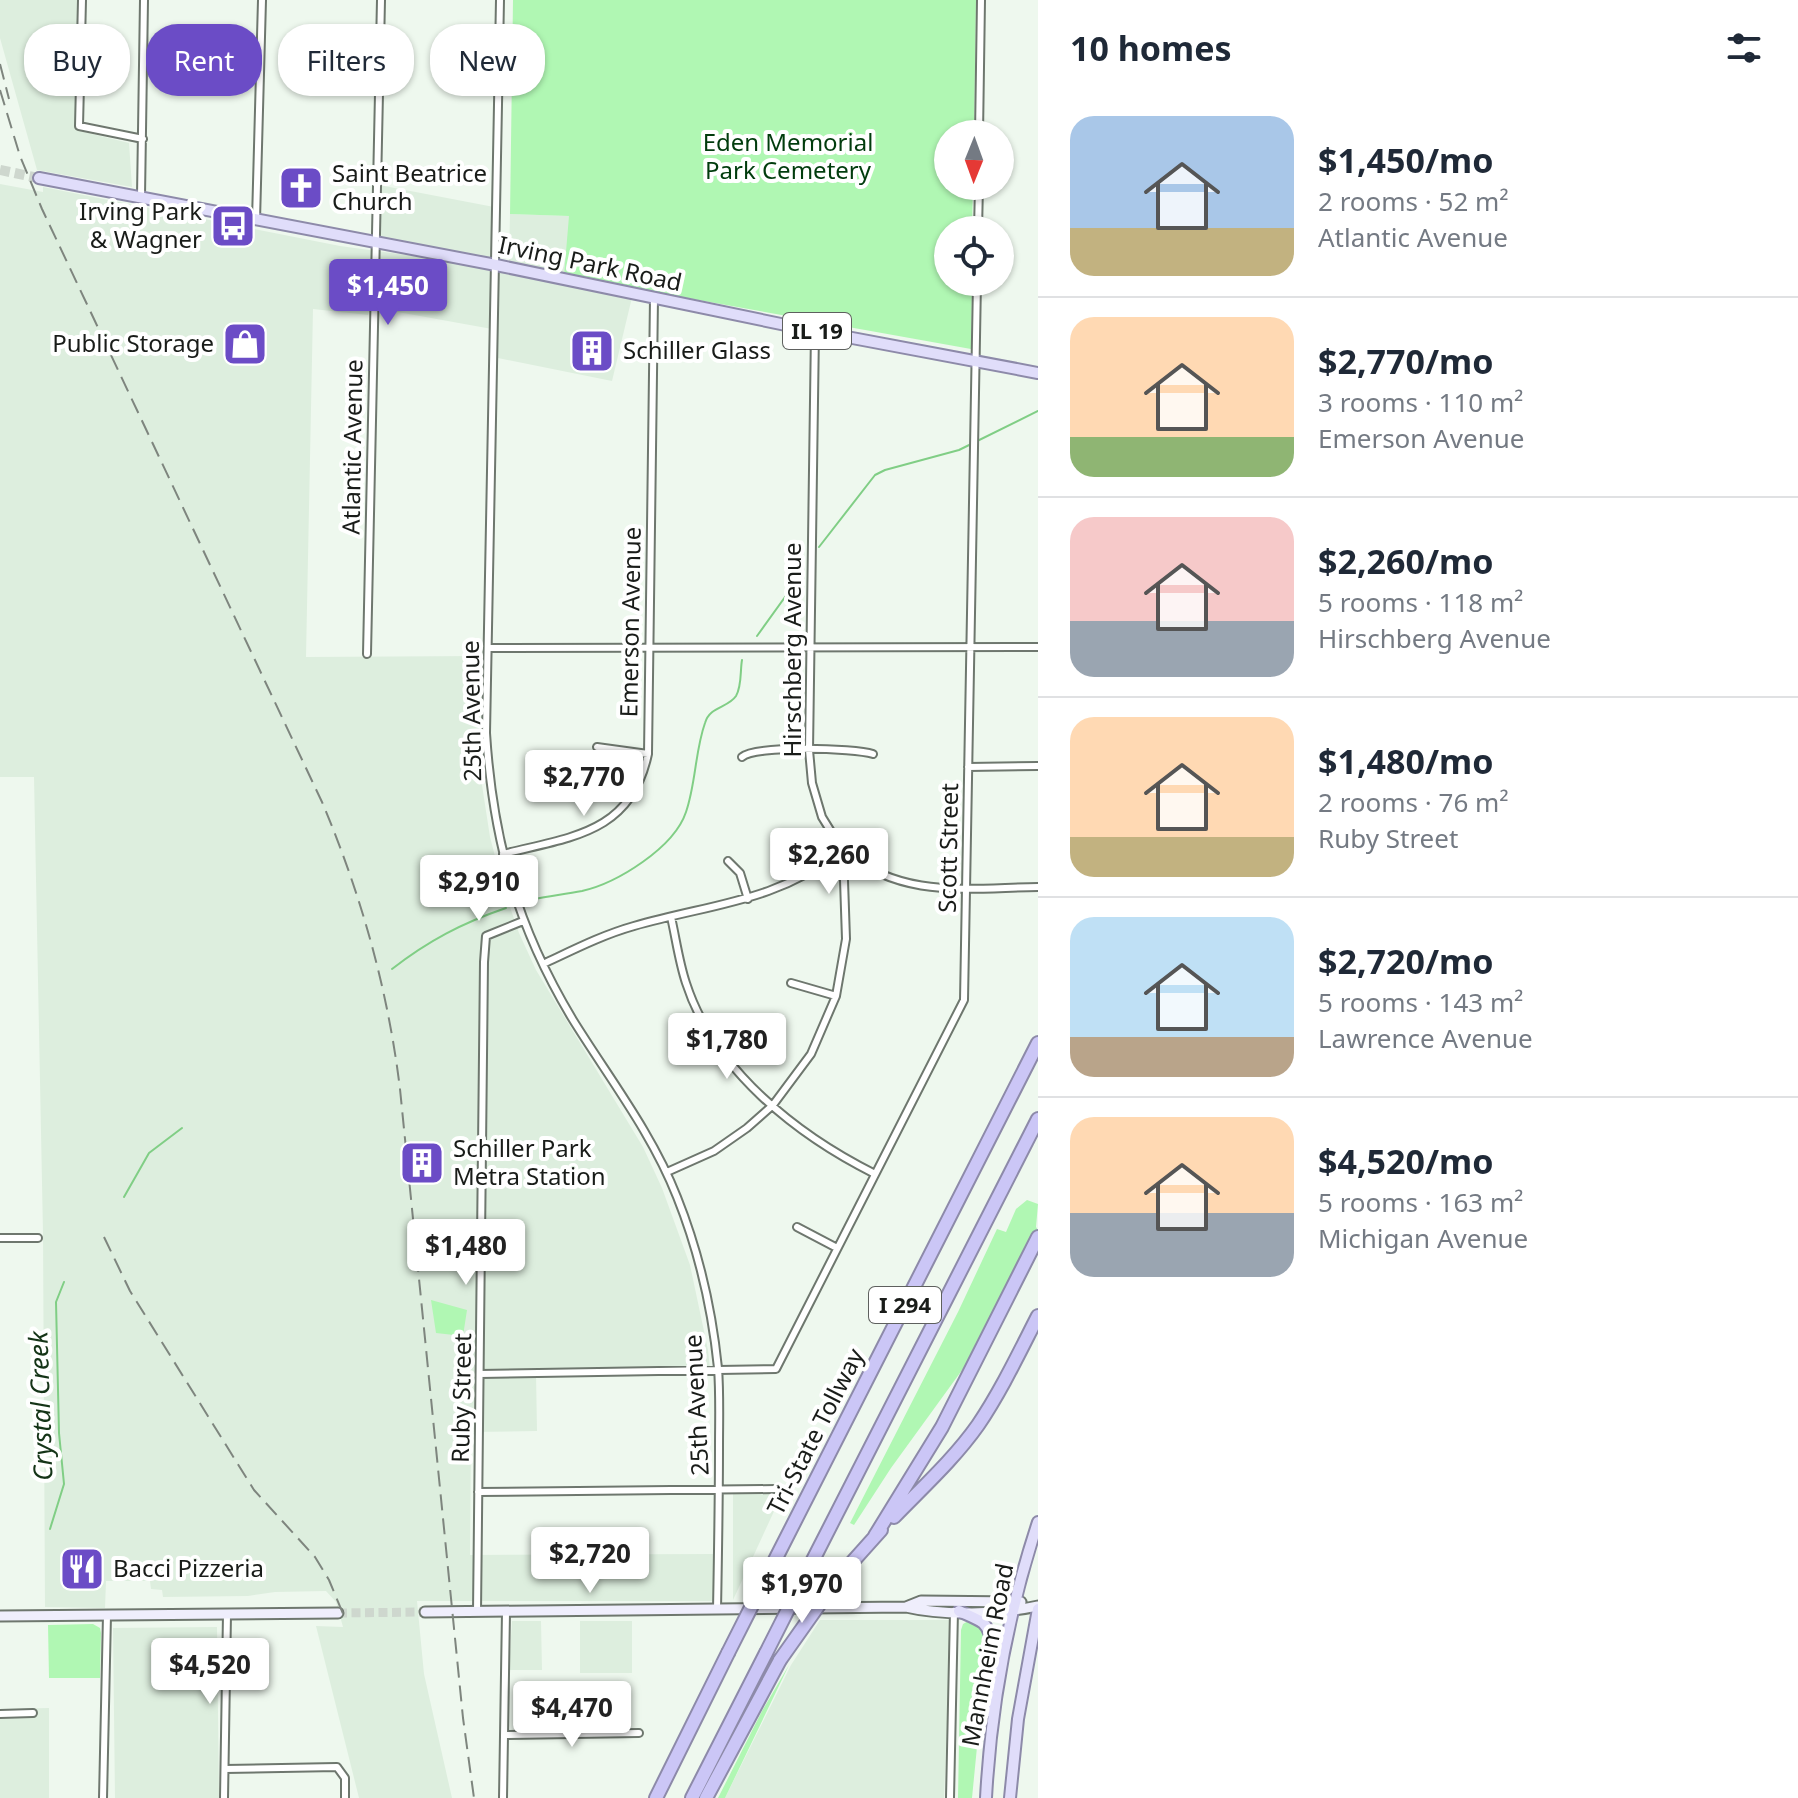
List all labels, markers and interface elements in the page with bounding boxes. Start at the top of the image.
chip: Buy [24,24,130,96]
chip: Rent [146,24,262,96]
chip: Filters [278,24,414,96]
chip: New [430,24,545,96]
text: 10 homes [1070,25,1232,71]
icon: filters [1722,26,1766,70]
north arrow [934,120,1014,200]
map controls [934,120,1014,296]
park label: Eden Memorial Park Cemetery [703,125,873,186]
text: $1,450/mo [1318,137,1493,183]
icon: home [1134,148,1230,244]
place label: Saint Beatrice Church [332,156,487,217]
church icon: Saint Beatrice Church [277,164,325,212]
text: 2 rooms · 52 m² [1318,183,1508,219]
place label: Irving Park & Wagner [79,194,202,255]
bus stop icon: Irving Park & Wagner [209,202,257,250]
button: locate [934,216,1014,296]
text: Atlantic Avenue [1318,219,1508,255]
street label: Irving Park Road [495,227,685,298]
pin: $1,450 [323,259,453,327]
text: $1,450 [347,267,429,303]
road number: IL 19 [783,313,851,349]
shop icon: Public Storage [221,320,269,368]
place label: Public Storage [52,326,214,359]
building icon: Schiller Glass [568,327,616,375]
place label: Schiller Glass [623,333,771,366]
text: $2,770/mo [1318,338,1493,384]
icon: home [1134,349,1230,445]
street label: Atlantic Avenue [333,359,370,535]
text: 3 rooms · 110 m² [1318,384,1523,420]
text: Emerson Avenue [1318,420,1524,456]
street label: Emerson Avenue [611,526,648,718]
text: $2,260/mo [1318,538,1493,584]
street label: Hirschberg Avenue [775,543,808,757]
icon: home [1134,549,1230,645]
text: 5 rooms · 118 m² [1318,584,1523,620]
text: Hirschberg Avenue [1318,620,1551,656]
street label: 25th Avenue [453,640,488,782]
text: $1,480/mo [1318,738,1493,784]
icon: home [1134,749,1230,845]
pin: $2,770 [519,750,649,818]
text: $2,770 [543,758,625,794]
street label: Scott Street [930,782,965,913]
text: 2 rooms · 76 m² [1318,784,1508,820]
text: Ruby Street [1318,820,1458,856]
pin: $2,260 [764,828,894,896]
text: $2,260 [788,836,870,872]
pin: $2,910 [414,855,544,923]
text: $2,910 [438,863,520,899]
text: $2,720/mo [1318,938,1493,984]
icon: home [1134,949,1230,1045]
text: 5 rooms · 143 m² [1318,984,1523,1020]
pin: $1,780 [662,1013,792,1081]
text: Lawrence Avenue [1318,1020,1533,1056]
text: $1,780 [686,1021,768,1057]
place label: Schiller Park Metra Station [453,1131,606,1192]
text: $4,520/mo [1318,1138,1493,1184]
building icon: Schiller Park Metra Station [398,1139,446,1187]
icon: home [1134,1149,1230,1245]
text: 5 rooms · 163 m² [1318,1184,1523,1220]
pin: $1,480 [401,1219,531,1287]
text: Michigan Avenue [1318,1220,1528,1256]
text: $1,480 [425,1227,507,1263]
road number: I 294 [869,1287,941,1323]
water label: Crystal Creek [19,1329,61,1482]
street label: Ruby Street [443,1333,478,1463]
street label: 25th Avenue [675,1334,716,1477]
street label: Tri-State Tollway [758,1342,871,1520]
pin: $2,720 [525,1527,655,1595]
text: $2,720 [549,1535,631,1571]
restaurant icon: Bacci Pizzeria [58,1545,106,1593]
place label: Bacci Pizzeria [113,1551,264,1584]
pin: $1,970 [737,1557,867,1625]
street label: Mannheim Road [953,1560,1020,1749]
text: $1,970 [761,1565,843,1601]
pin: $4,520 [145,1638,275,1706]
text: $4,520 [169,1646,251,1682]
pin: $4,470 [507,1681,637,1749]
text: $4,470 [531,1689,613,1725]

